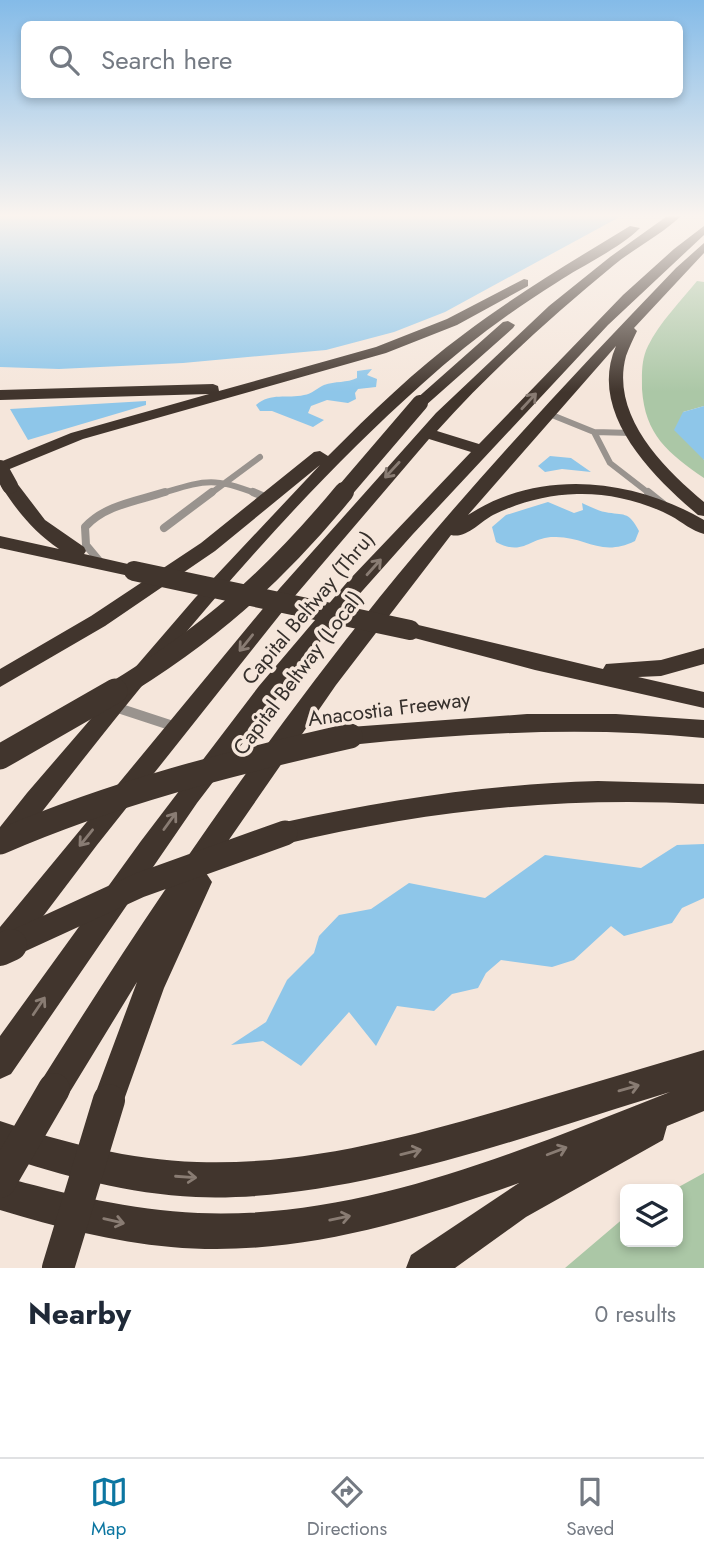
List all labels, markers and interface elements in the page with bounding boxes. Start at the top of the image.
search box [21,21,683,98]
icon: search [45,41,83,79]
text: Search here [101,41,233,79]
one-way arrow [521,392,537,410]
one-way arrow [384,461,401,478]
street label: Capital Beltway (Thru) [235,525,381,691]
one-way arrow [365,559,382,576]
street label: Capital Beltway (Local) [226,584,370,762]
one-way arrow [238,634,253,652]
street label: Anacostia Freeway [306,684,473,734]
one-way arrow [163,812,177,831]
one-way arrow [78,829,94,847]
one-way arrow [32,997,46,1016]
one-way arrow [618,1081,640,1094]
one-way arrow [545,1144,567,1157]
one-way arrow [399,1145,422,1158]
one-way arrow [174,1171,197,1184]
map controls [620,1184,683,1247]
button: layers [620,1184,683,1247]
one-way arrow [328,1211,351,1225]
one-way arrow [102,1214,125,1228]
text: Nearby [28,1292,131,1335]
text: 0 results [594,1297,676,1331]
tab: Map [90,1473,128,1542]
tab: Directions [307,1473,387,1542]
tab: Saved [566,1473,614,1542]

